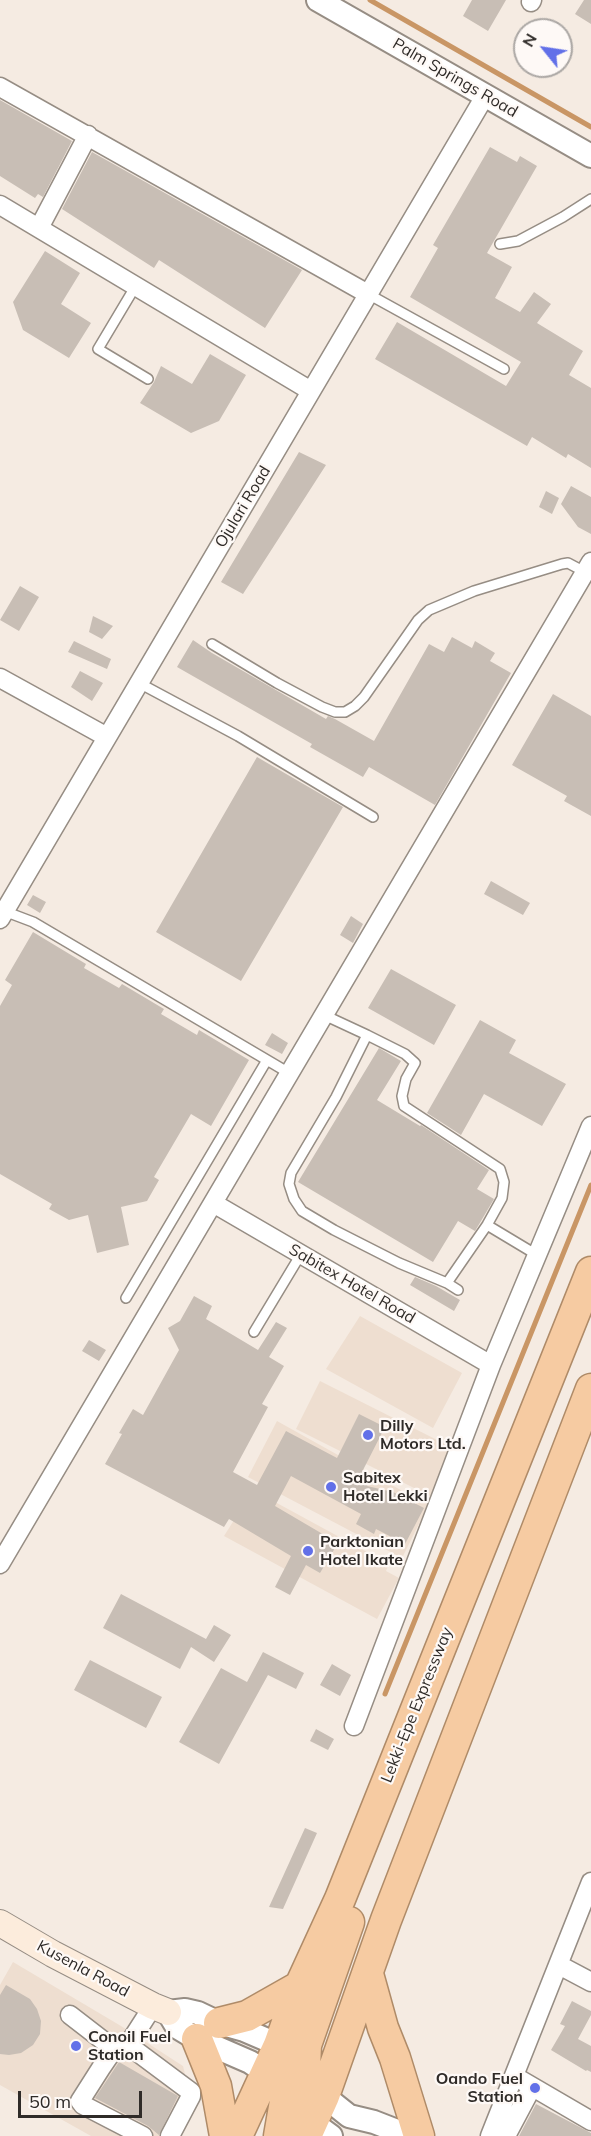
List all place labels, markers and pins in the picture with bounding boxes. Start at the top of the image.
place label: Dilly Motors Ltd. [380,1416,466,1454]
marker: Dilly Motors Ltd. [361,1428,375,1442]
place label: Sabitex Hotel Lekki [343,1468,428,1506]
marker: Sabitex Hotel Lekki [324,1480,338,1494]
place label: Parktonian Hotel Ikate [320,1532,404,1570]
marker: Parktonian Hotel Ikate [301,1544,315,1558]
place label: Conoil Fuel Station [88,2027,171,2065]
marker: Conoil Fuel Station [69,2039,83,2053]
place label: Oando Fuel Station [436,2069,523,2107]
marker: Oando Fuel Station [528,2081,542,2095]

